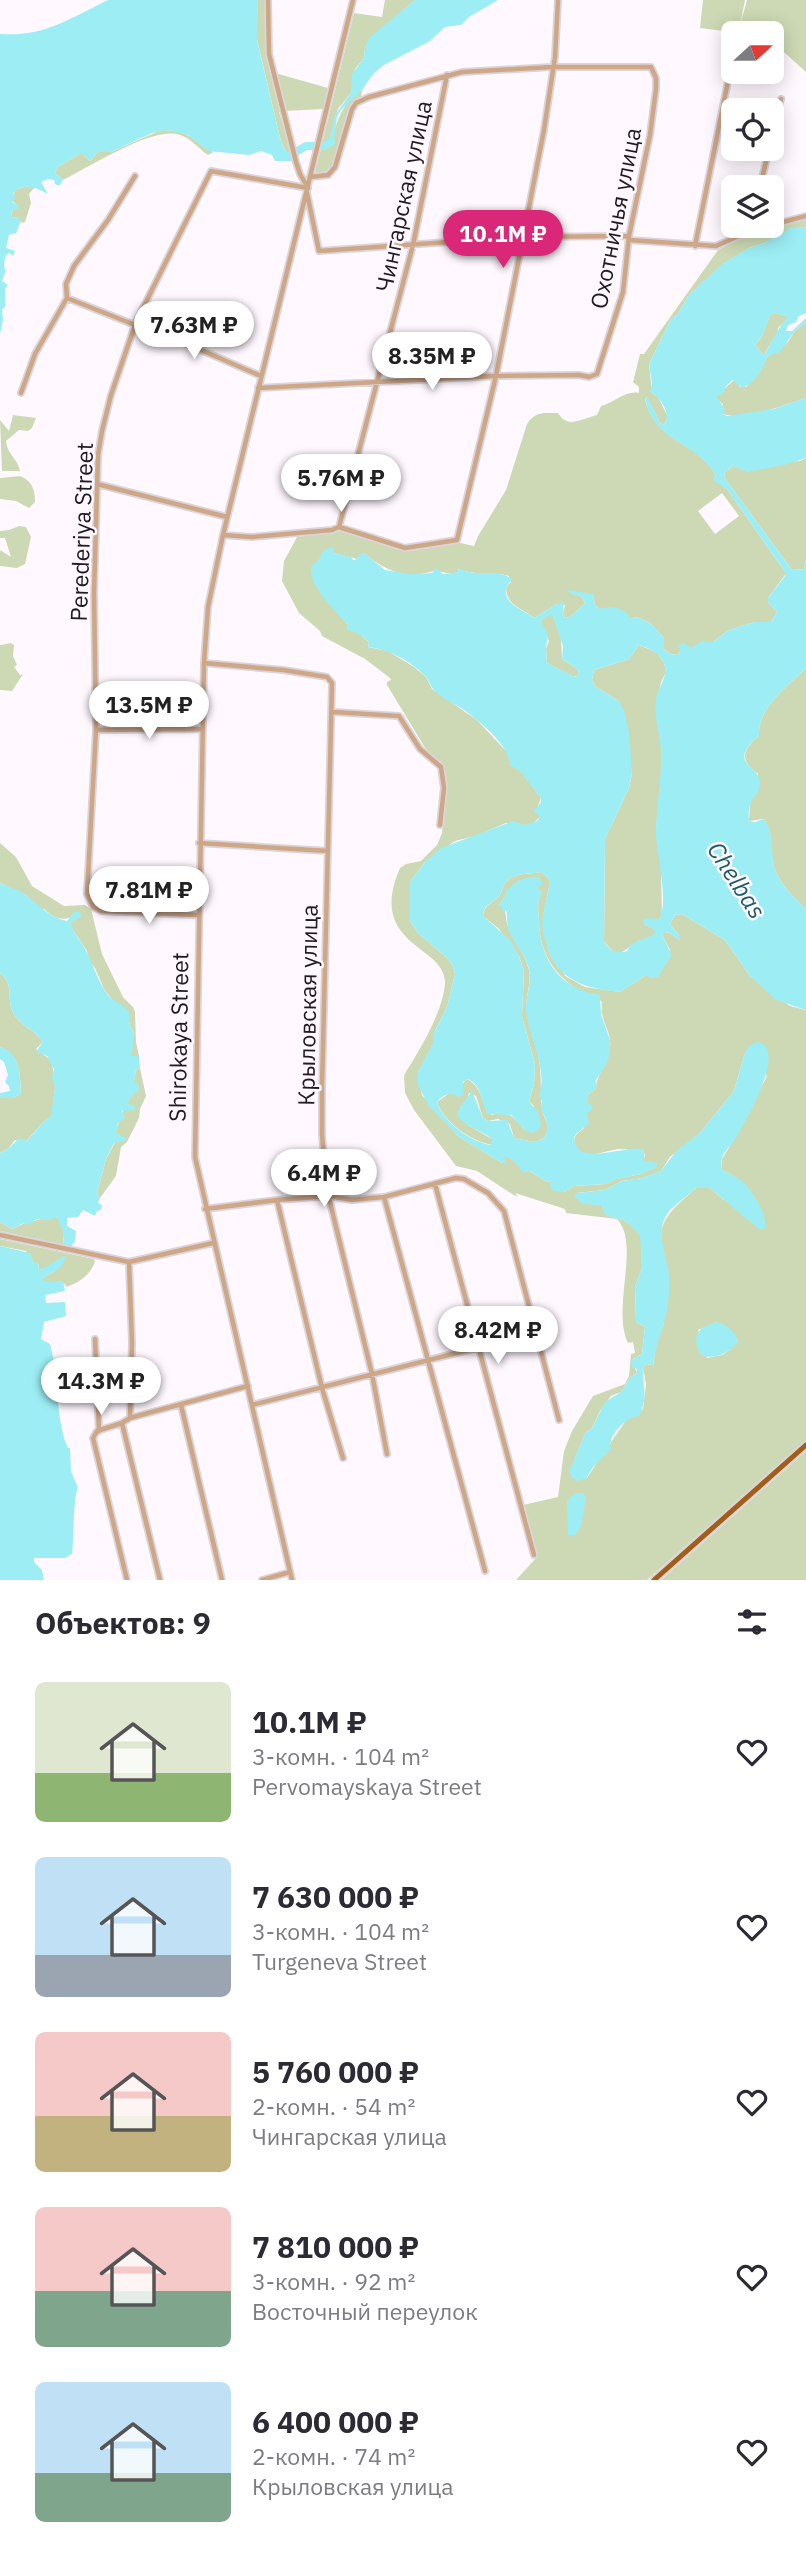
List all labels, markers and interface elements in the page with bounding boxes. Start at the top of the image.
north arrow [721,21,784,84]
map controls [721,21,784,238]
street label: Чингарская улица [368,98,438,294]
button: locate [721,98,784,161]
street label: Охотничья улица [583,125,647,311]
button: layers [721,175,784,238]
pin: 10.1M ₽ [438,210,568,270]
text: 10.1M ₽ [459,218,547,248]
pin: 7.63M ₽ [129,302,259,361]
text: 7.63M ₽ [150,309,238,339]
pin: 8.35M ₽ [367,332,497,392]
text: 8.35M ₽ [388,340,476,370]
street label: Perederiya Street [63,442,99,622]
pin: 5.76M ₽ [276,454,406,514]
text: 5.76M ₽ [297,462,385,492]
pin: 13.5M ₽ [84,682,214,741]
text: 13.5M ₽ [105,689,193,719]
water label: Chelbas [700,835,774,925]
pin: 7.81M ₽ [84,866,214,926]
text: 7.81M ₽ [105,874,193,904]
street label: Крыловская улица [290,904,324,1106]
street label: Shirokaya Street [162,952,194,1122]
pin: 6.4M ₽ [267,1150,381,1209]
text: 6.4M ₽ [287,1157,361,1187]
pin: 8.42M ₽ [433,1306,563,1366]
text: 8.42M ₽ [454,1314,542,1344]
pin: 14.3M ₽ [36,1358,166,1417]
text: 14.3M ₽ [57,1365,145,1395]
text: Объектов: 9 [35,1603,211,1642]
icon: filters [733,1603,771,1641]
text: 10.1M ₽ [252,1702,367,1741]
icon: home [91,1710,175,1794]
icon: heart [733,1733,771,1771]
text: 3-комн. · 104 m² [252,1741,429,1771]
text: Pervomayskaya Street [252,1771,482,1801]
text: 7 630 000 ₽ [252,1877,419,1916]
icon: home [91,1885,175,1969]
icon: heart [733,1908,771,1946]
text: 3-комн. · 104 m² [252,1916,429,1946]
text: Turgeneva Street [252,1946,427,1976]
text: 5 760 000 ₽ [252,2052,419,2091]
icon: home [91,2060,175,2144]
icon: heart [733,2083,771,2121]
text: 2-комн. · 54 m² [252,2091,415,2121]
text: Чингарская улица [252,2121,447,2151]
text: 7 810 000 ₽ [252,2227,419,2266]
icon: home [91,2235,175,2319]
icon: heart [733,2258,771,2296]
text: 3-комн. · 92 m² [252,2266,415,2296]
text: Восточный переулок [252,2296,478,2326]
text: 6 400 000 ₽ [252,2402,419,2441]
icon: home [91,2410,175,2494]
icon: heart [733,2433,771,2471]
text: 2-комн. · 74 m² [252,2441,415,2471]
text: Крыловская улица [252,2471,454,2501]

